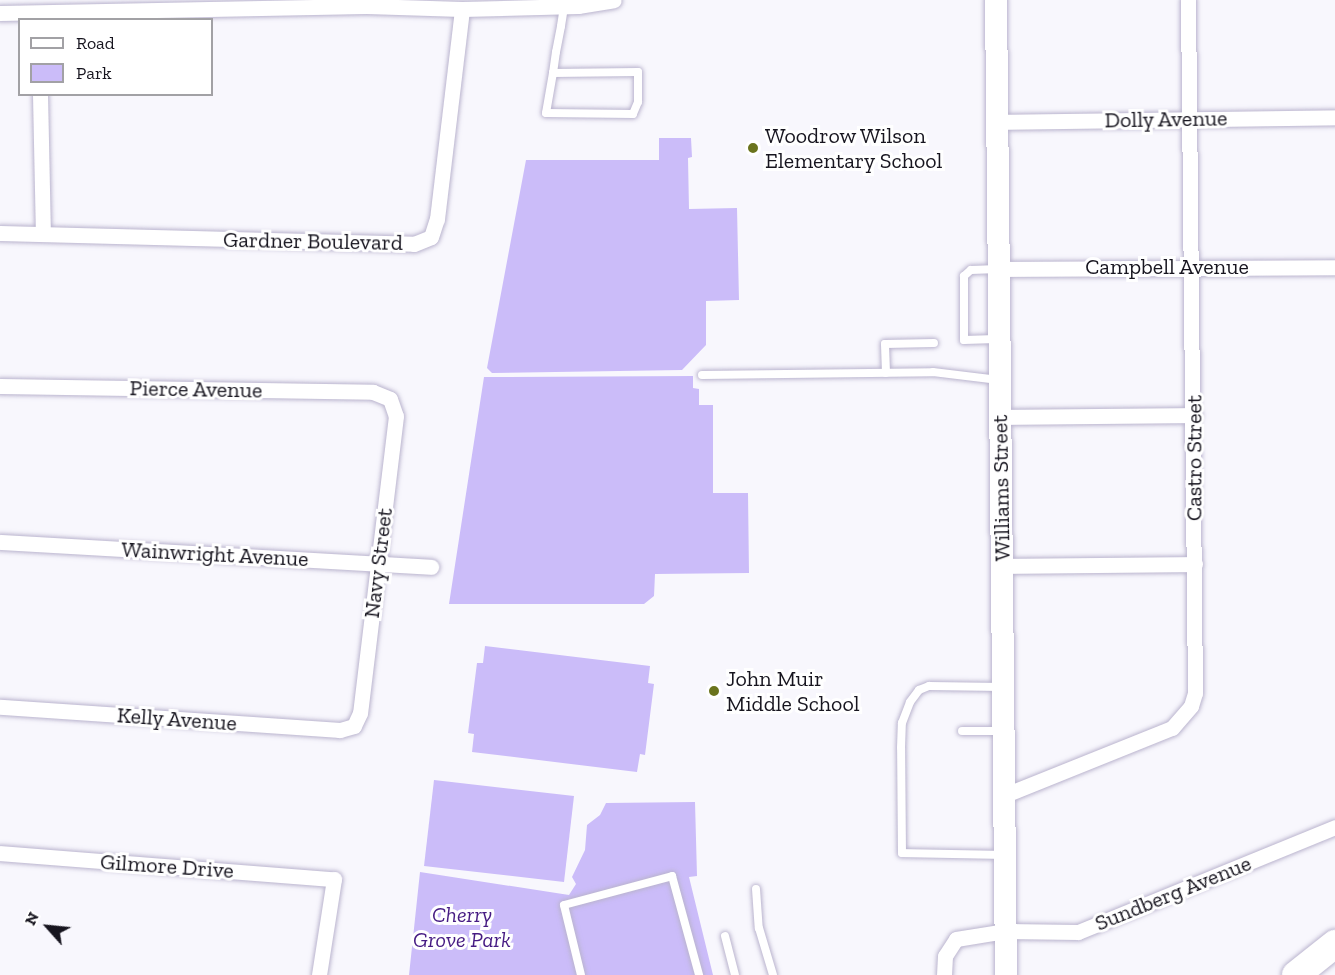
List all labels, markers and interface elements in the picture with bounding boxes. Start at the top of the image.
legend [18,18,213,96]
text: Road [76,32,115,54]
text: Park [76,62,112,84]
street label: Dolly Avenue [1104,105,1228,133]
place label: Woodrow Wilson Elementary School [765,122,943,174]
marker: Woodrow Wilson Elementary School [746,141,760,155]
street label: Gardner Boulevard [223,226,403,256]
street label: Campbell Avenue [1085,254,1249,280]
street label: Pierce Avenue [129,375,263,403]
street label: Castro Street [1181,395,1207,521]
street label: Williams Street [987,415,1015,561]
street label: Navy Street [358,506,398,620]
street label: Wainwright Avenue [120,536,310,572]
place label: John Muir Middle School [726,665,860,716]
marker: John Muir Middle School [707,684,721,698]
street label: Kelly Avenue [116,702,238,736]
street label: Gilmore Drive [99,848,235,884]
street label: Sundberg Avenue [1091,850,1255,936]
north arrow [18,897,78,957]
park label: Cherry Grove Park [413,901,511,952]
text: N [20,909,43,928]

